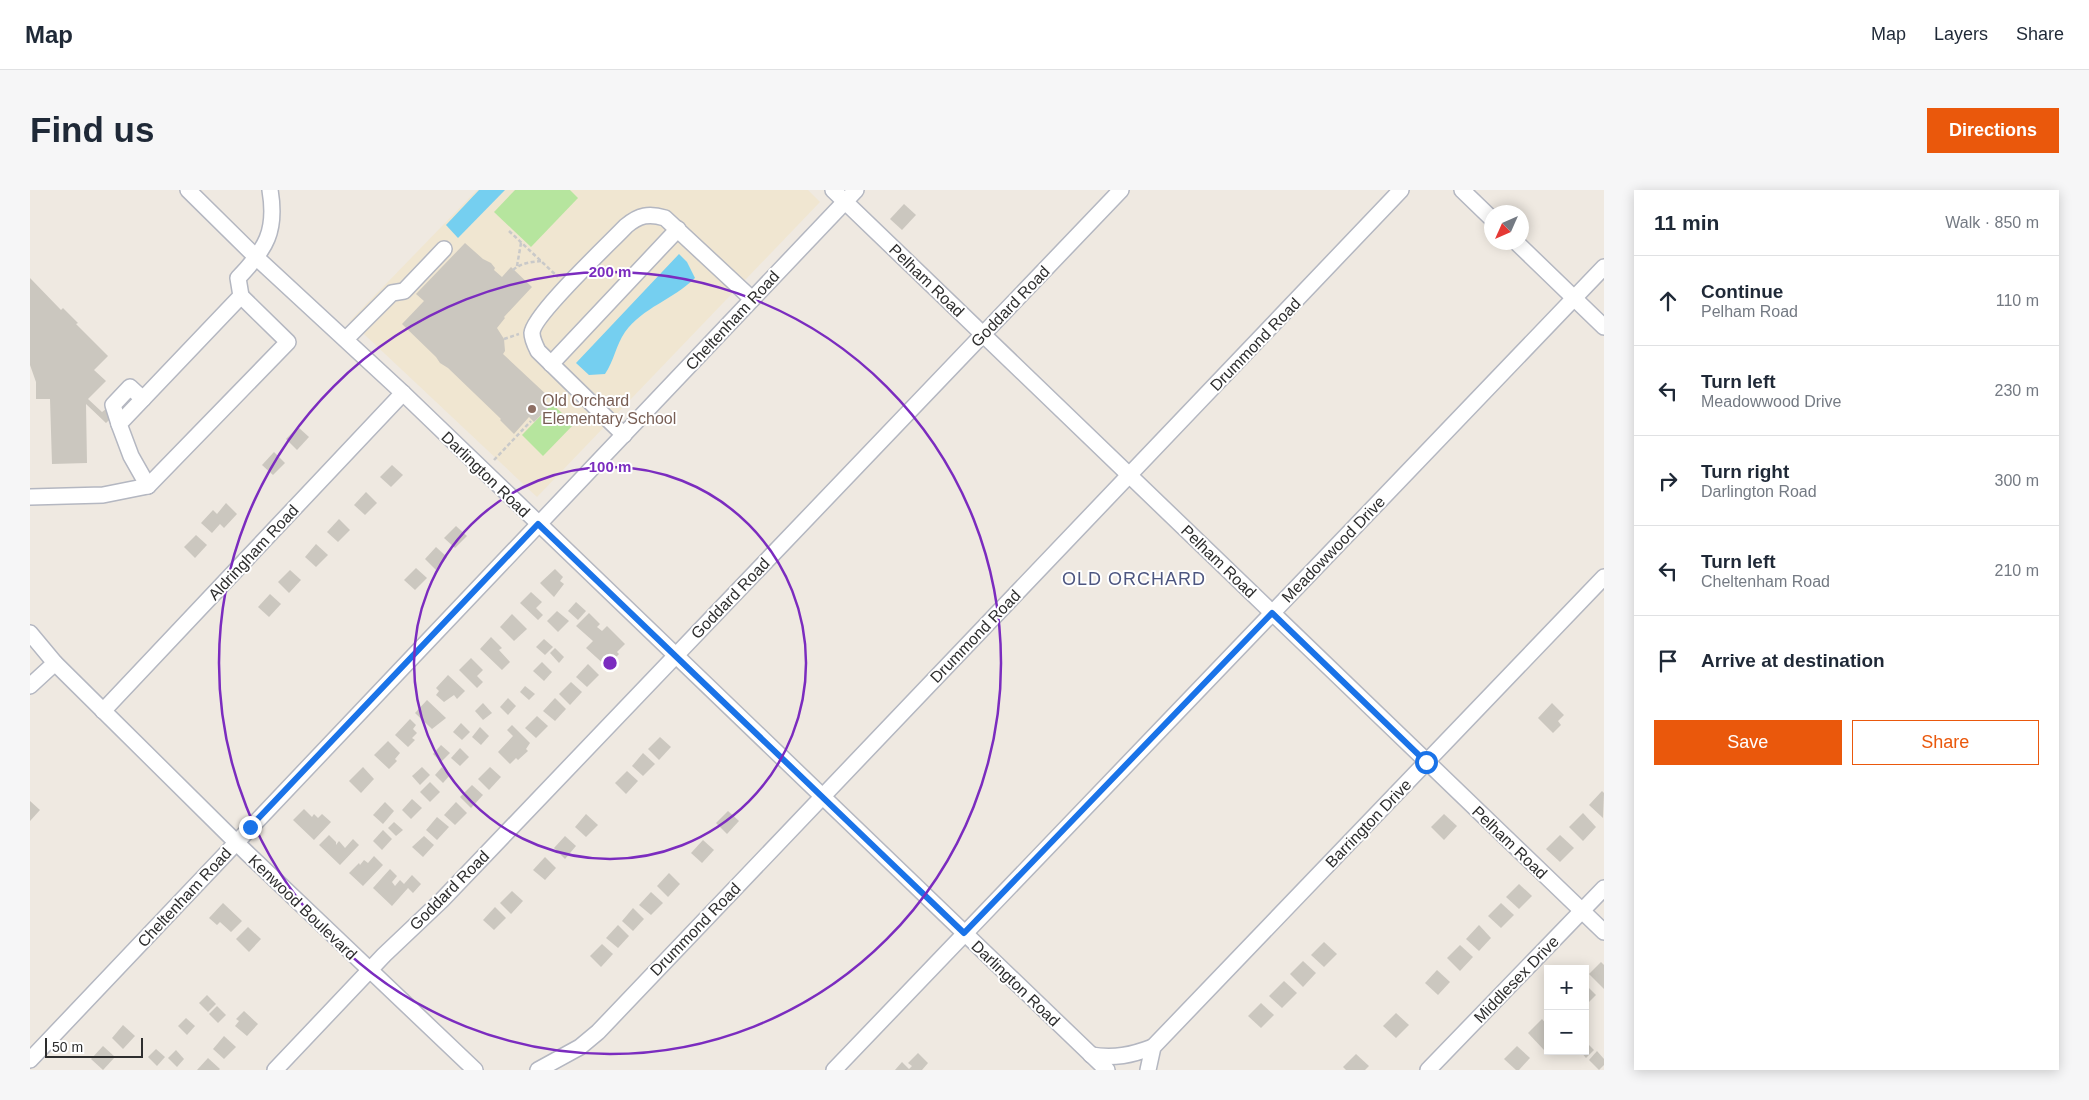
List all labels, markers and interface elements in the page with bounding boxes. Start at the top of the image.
text: Map [25,21,73,48]
text: Map [1871,24,1906,44]
text: Layers [1934,24,1988,44]
text: Share [2016,24,2064,44]
button: Directions [1927,108,2059,153]
text: Find us [30,110,154,149]
north arrow [1484,205,1529,250]
text: 11 min [1654,211,1719,234]
text: Walk · 850 m [1945,214,2039,231]
street label: Pelham Road [886,241,967,320]
text: 200 m [589,263,631,280]
street label: Goddard Road [968,263,1053,350]
street label: Cheltenham Road [682,267,783,373]
text: Continue [1701,281,1783,302]
icon: ahead [1654,287,1682,315]
text: 110 m [1996,292,2039,309]
street label: Drummond Road [1207,295,1304,394]
text: Pelham Road [1701,303,1798,320]
text: Turn left [1701,371,1776,392]
icon: left [1654,377,1682,405]
text: 230 m [1995,382,2039,399]
place label: Old Orchard Elementary School [542,392,676,427]
text: Meadowwood Drive [1701,393,1842,410]
marker: Old Orchard Elementary School [526,403,538,415]
street label: Darlington Road [438,428,533,521]
text: 100 m [589,458,631,475]
text: Turn right [1701,461,1789,482]
icon: right [1654,467,1682,495]
text: 300 m [1995,472,2039,489]
text: Darlington Road [1701,483,1817,500]
street label: Meadowwood Drive [1278,493,1388,606]
street label: Aldringham Road [205,501,302,603]
street label: Pelham Road [1178,522,1259,601]
text: Turn left [1701,551,1776,572]
street label: Goddard Road [688,555,773,642]
icon: left [1654,557,1682,585]
text: 210 m [1995,562,2039,579]
district label: OLD ORCHARD [1062,569,1206,589]
text: Cheltenham Road [1701,573,1830,590]
street label: Drummond Road [927,587,1024,686]
icon: arrive [1654,647,1682,675]
text: Arrive at destination [1701,650,1885,671]
centre of rings [601,654,619,672]
button: Save [1654,720,1842,765]
button: Share [1852,720,2039,765]
route start [1415,751,1438,774]
street label: Barrington Drive [1322,776,1415,871]
street label: Pelham Road [1469,803,1550,882]
route end [239,816,262,839]
street label: Cheltenham Road [134,844,235,950]
street label: Goddard Road [406,847,492,933]
street label: Kenwood Boulevard [245,852,360,963]
street label: Drummond Road [647,880,744,979]
street label: Middlesex Drive [1471,932,1562,1026]
street label: Darlington Road [968,937,1063,1030]
map controls [1544,965,1589,1055]
button: + [1544,965,1589,1010]
button: − [1544,1010,1589,1055]
scale bar [45,1035,142,1058]
text: 50 m [52,1039,83,1055]

